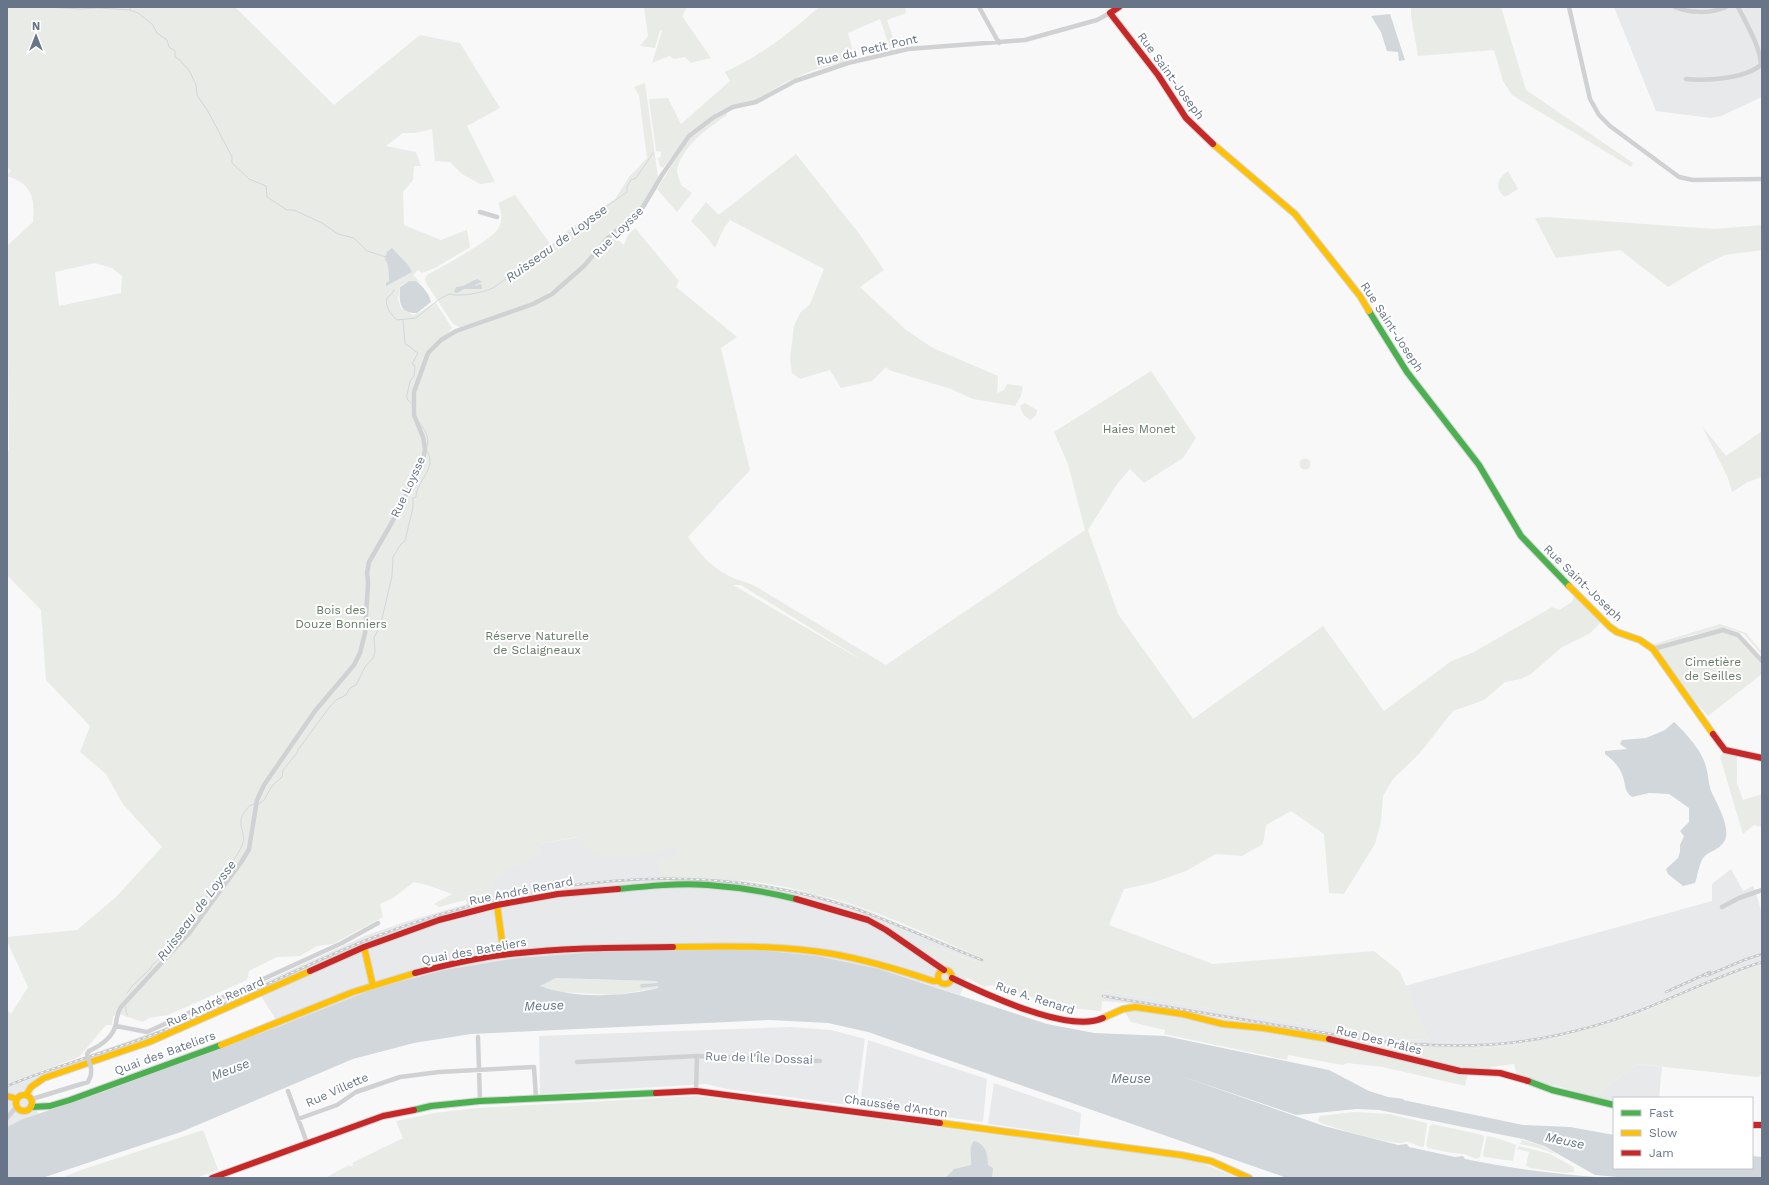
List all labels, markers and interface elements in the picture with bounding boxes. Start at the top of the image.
north arrow [16,16,56,56]
text: N [32,20,40,33]
street label: Rue Saint-Joseph [1135,30,1207,122]
street label: Rue du Petit Pont [815,32,919,68]
water label: Ruisseau de Loysse [503,202,610,285]
street label: Rue Loysse [590,204,646,260]
street label: Rue Saint-Joseph [1358,279,1426,375]
park label: Haies Monet [1103,422,1175,436]
street label: Rue Loysse [388,454,428,520]
street label: Rue Saint-Joseph [1541,542,1625,624]
park label: Bois des Douze Bonniers [295,603,387,631]
park label: Réserve Naturelle de Sclaigneaux [485,629,589,657]
park label: Cimetière de Seilles [1685,655,1741,683]
water label: Ruisseau de Loysse [154,857,239,963]
street label: Rue André Renard [468,874,574,908]
street label: Quai des Bateliers [420,935,528,967]
street label: Rue André Renard [164,974,266,1030]
street label: Rue A. Renard [994,979,1076,1017]
water label: Meuse [524,997,564,1014]
street label: Rue Des Prâles [1335,1023,1423,1057]
street label: Quai des Bateliers [113,1028,217,1078]
street label: Rue de l'Île Dossai [705,1049,813,1067]
water label: Meuse [209,1055,252,1084]
street label: Rue Villette [303,1070,371,1110]
water label: Meuse [1111,1071,1151,1086]
street label: Chaussée d'Anton [843,1092,949,1120]
legend [1613,1097,1753,1169]
text: Fast [1649,1106,1674,1120]
text: Slow [1649,1126,1677,1140]
water label: Meuse [1544,1129,1586,1152]
text: Jam [1649,1146,1674,1160]

